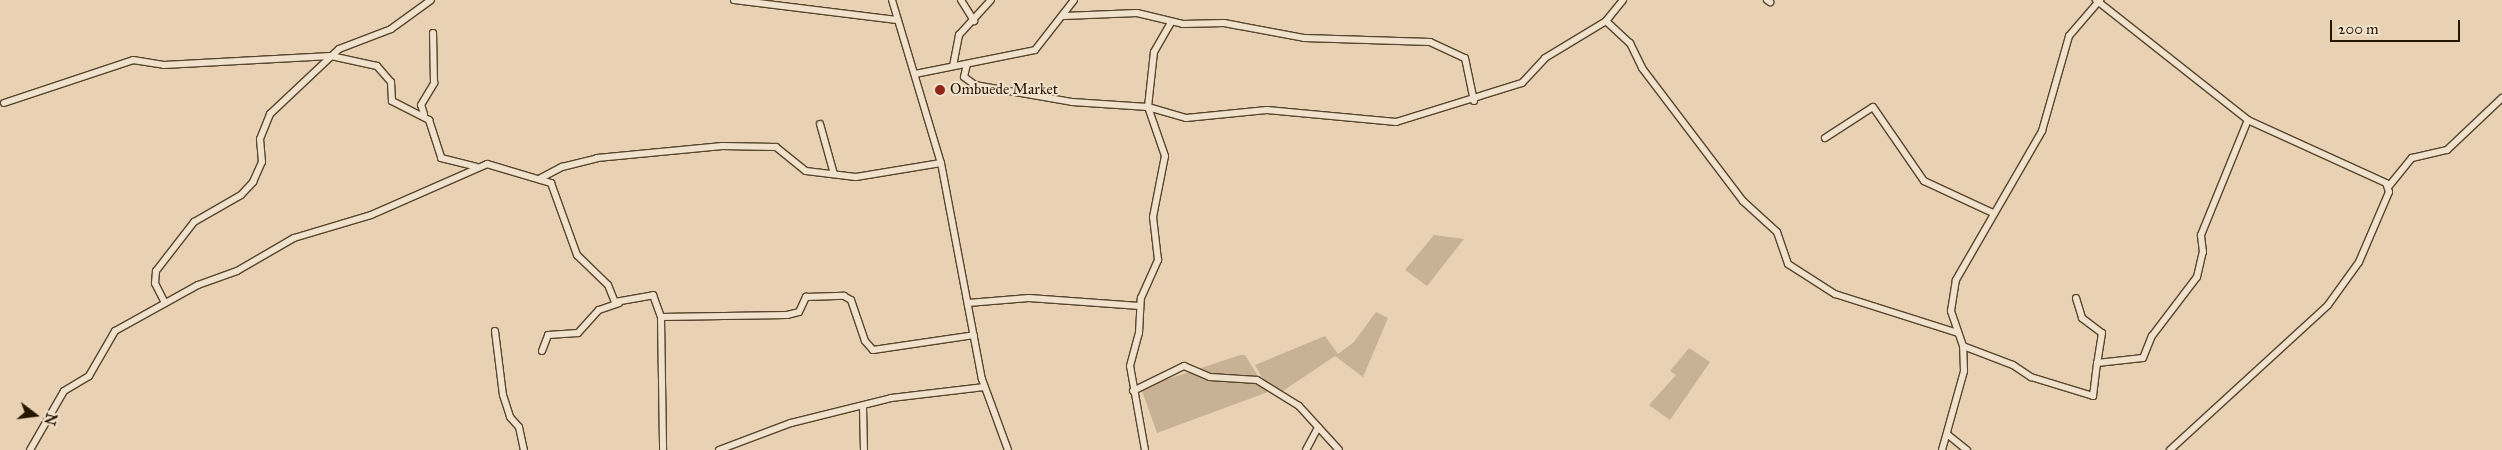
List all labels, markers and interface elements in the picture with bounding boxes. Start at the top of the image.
scale bar [2332,10,2462,42]
text: 200 m [2338,20,2379,38]
place label: Ombuede Market [950,81,1058,99]
marker: Ombuede Market [934,84,946,96]
north arrow [10,390,60,440]
text: N [40,411,60,427]

